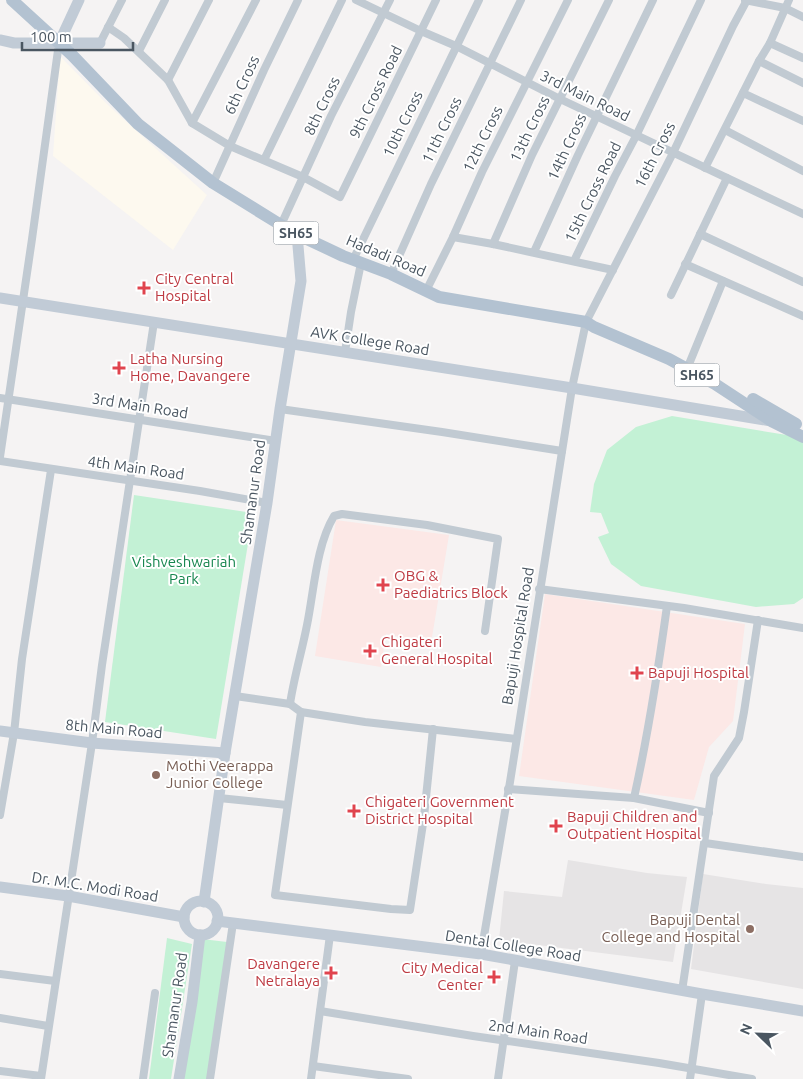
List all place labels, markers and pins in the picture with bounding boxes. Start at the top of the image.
place label: City Central Hospital [155,270,234,304]
marker: City Central Hospital [137,281,151,295]
place label: Latha Nursing Home, Davangere [130,350,250,384]
marker: Latha Nursing Home, Davangere [112,361,126,375]
place label: OBG & Paediatrics Block [394,567,508,601]
marker: OBG & Paediatrics Block [376,578,390,592]
place label: Chigateri General Hospital [381,633,493,667]
marker: Chigateri General Hospital [363,644,377,658]
place label: Bapuji Hospital [648,664,749,681]
marker: Bapuji Hospital [630,666,644,680]
place label: Mothi Veerappa Junior College [166,757,274,791]
marker: Mothi Veerappa Junior College [150,769,162,781]
place label: Chigateri Government District Hospital [365,793,514,827]
marker: Chigateri Government District Hospital [347,804,361,818]
place label: Bapuji Children and Outpatient Hospital [567,808,701,842]
marker: Bapuji Children and Outpatient Hospital [549,819,563,833]
place label: Bapuji Dental College and Hospital [601,911,740,945]
marker: Bapuji Dental College and Hospital [744,923,756,935]
place label: Davangere Netralaya [247,955,320,989]
place label: City Medical Center [401,959,483,993]
marker: Davangere Netralaya [324,966,338,980]
marker: City Medical Center [487,970,501,984]

